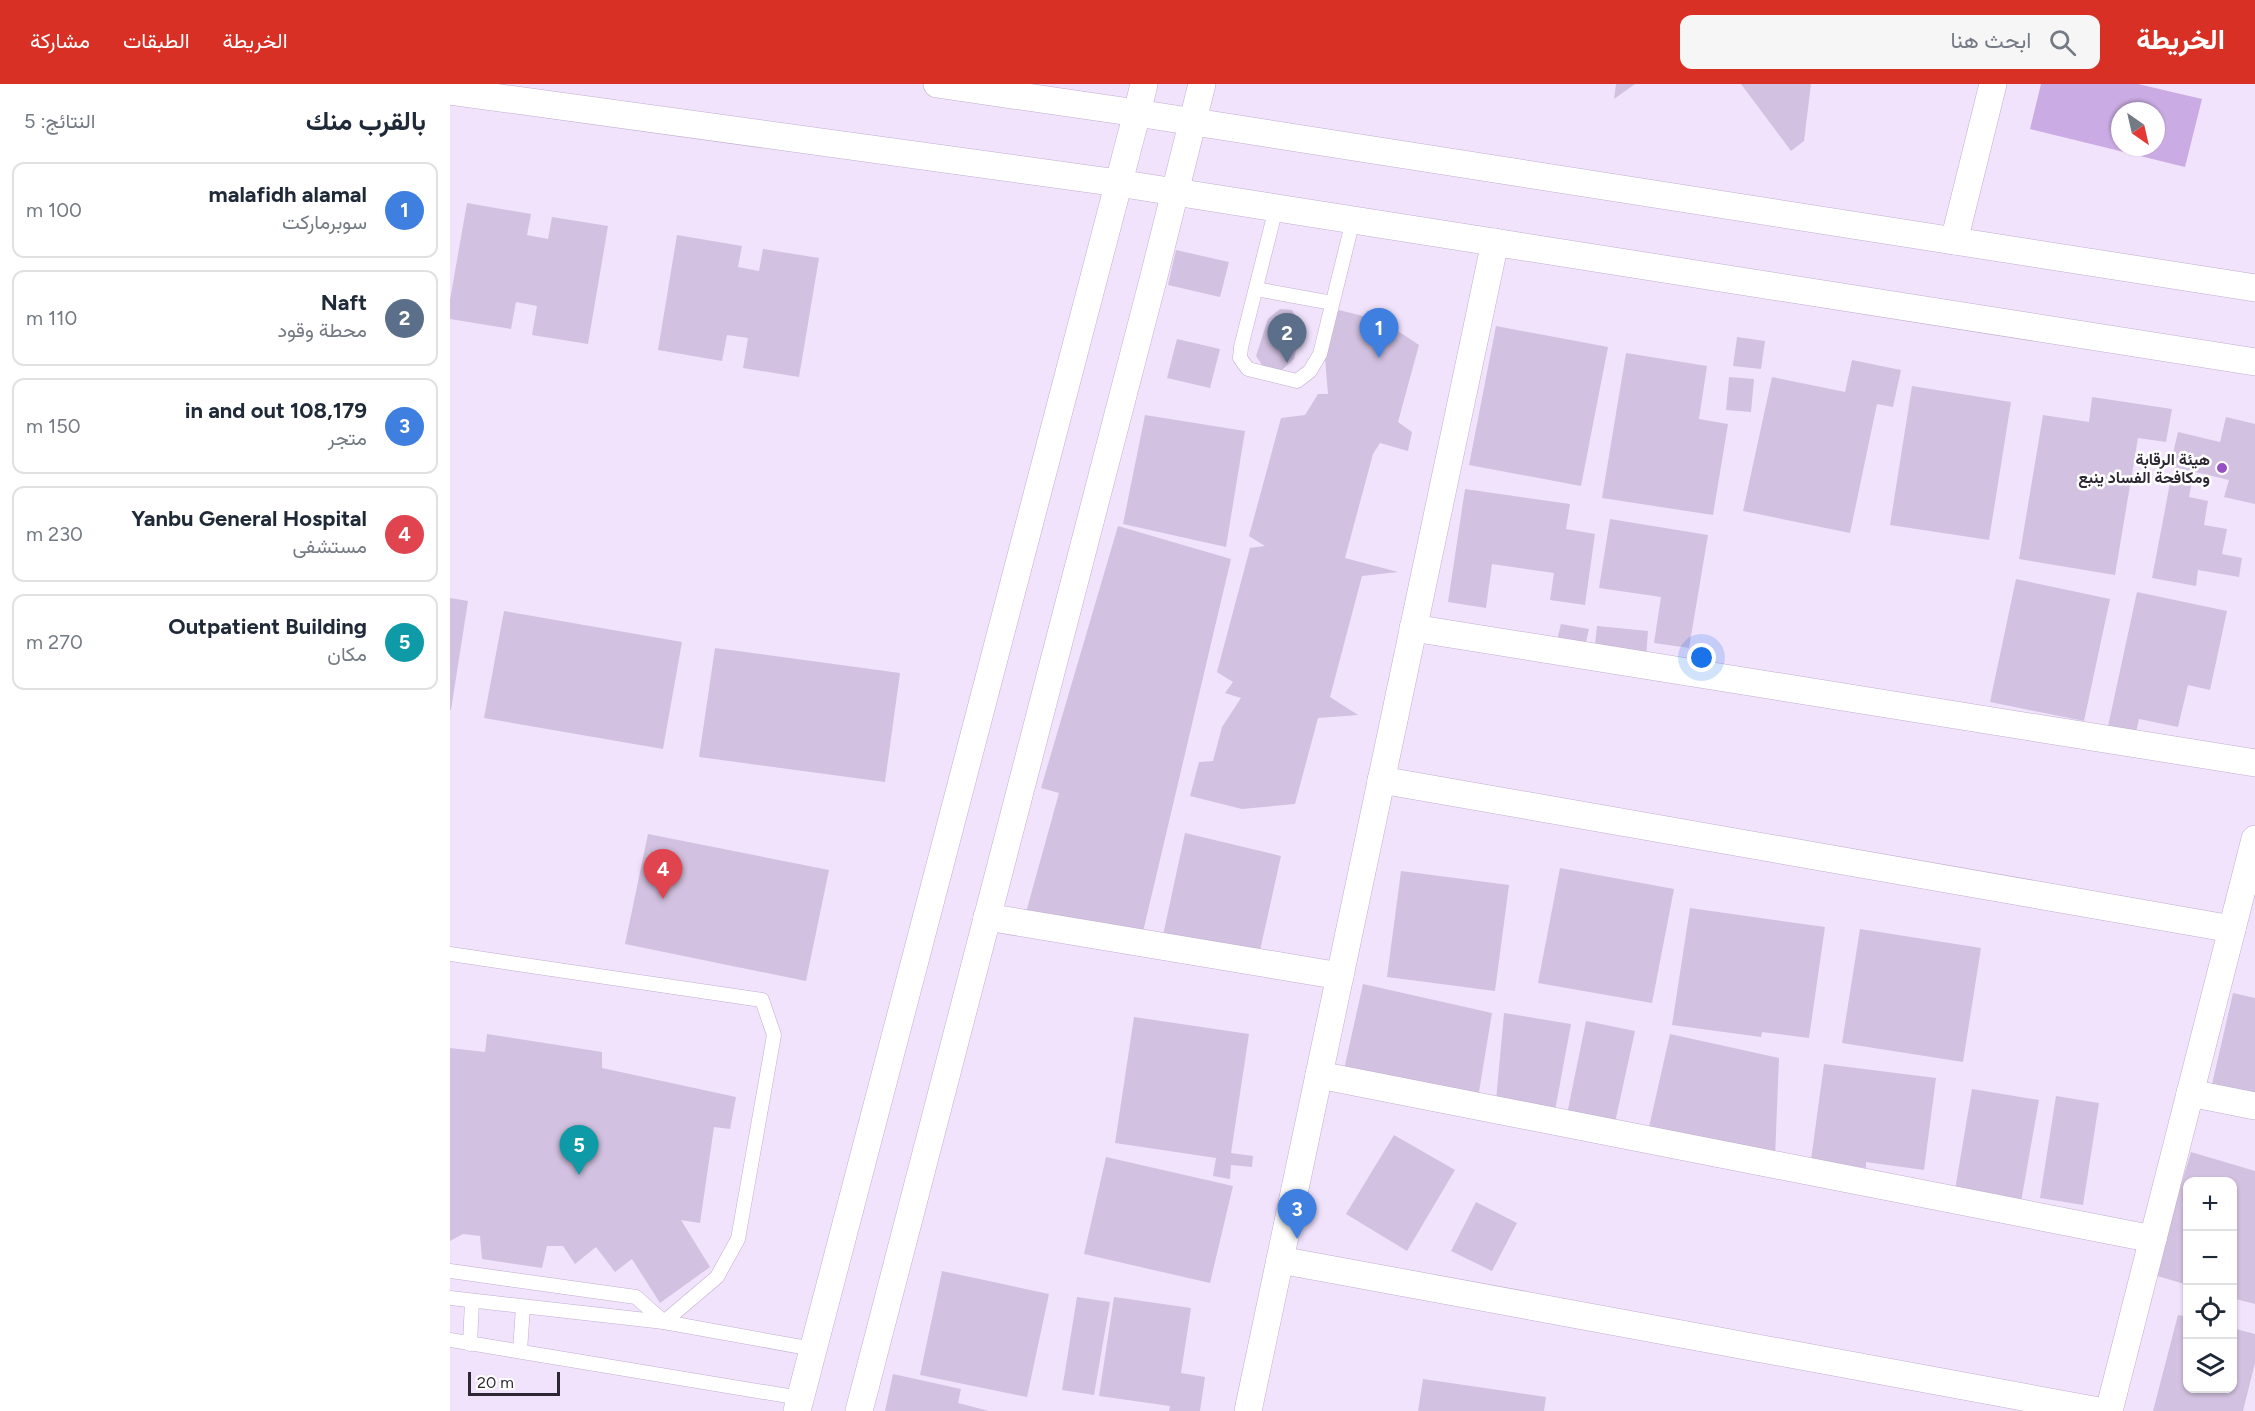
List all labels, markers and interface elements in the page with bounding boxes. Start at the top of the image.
search box [1680,15,2100,69]
text: الخريطة [2136,22,2225,56]
icon: search [2046,26,2079,59]
text: ابحث هنا [1950,27,2031,54]
text: مشاركة [30,28,90,53]
text: الطبقات [123,28,190,53]
text: الخريطة [223,28,288,53]
north arrow [2111,102,2165,156]
text: بالقرب منك [306,105,426,137]
text: النتائج: 5 [24,109,95,133]
text: malafidh alamal [208,181,367,208]
text: 100 m [26,198,82,222]
text: 1 [400,198,409,222]
text: سوبرماركت [282,210,367,234]
text: Naft [321,289,367,316]
text: 110 m [26,306,77,330]
text: 2 [399,306,410,330]
pin: 1 [1360,308,1398,358]
pin: 2 [1268,314,1306,363]
text: محطة وقود [277,318,367,342]
text: 108,179 in and out [185,397,367,424]
text: 150 m [26,414,81,438]
text: 3 [399,414,410,438]
text: متجر [328,426,367,450]
place label: هيئة الرقابة ومكافحة الفساد ينبع [2078,450,2210,489]
marker: هيئة الرقابة ومكافحة الفساد ينبع [2215,461,2229,475]
text: Yanbu General Hospital [131,505,367,532]
text: 230 m [26,522,83,546]
text: 4 [398,522,411,546]
text: مستشفى [292,534,367,558]
text: Outpatient Building [168,613,367,640]
text: 270 m [26,630,83,654]
text: 5 [399,630,410,654]
text: مكان [327,642,367,666]
your location [1687,643,1716,672]
pin: 4 [644,850,682,899]
pin: 5 [560,1126,598,1175]
map controls [2183,1177,2237,1393]
button: + [2183,1177,2237,1231]
pin: 3 [1278,1190,1316,1239]
button: − [2183,1231,2237,1285]
button: locate [2183,1285,2237,1339]
button: layers [2183,1339,2237,1393]
scale bar [468,1369,560,1396]
text: 20 m [477,1373,514,1392]

